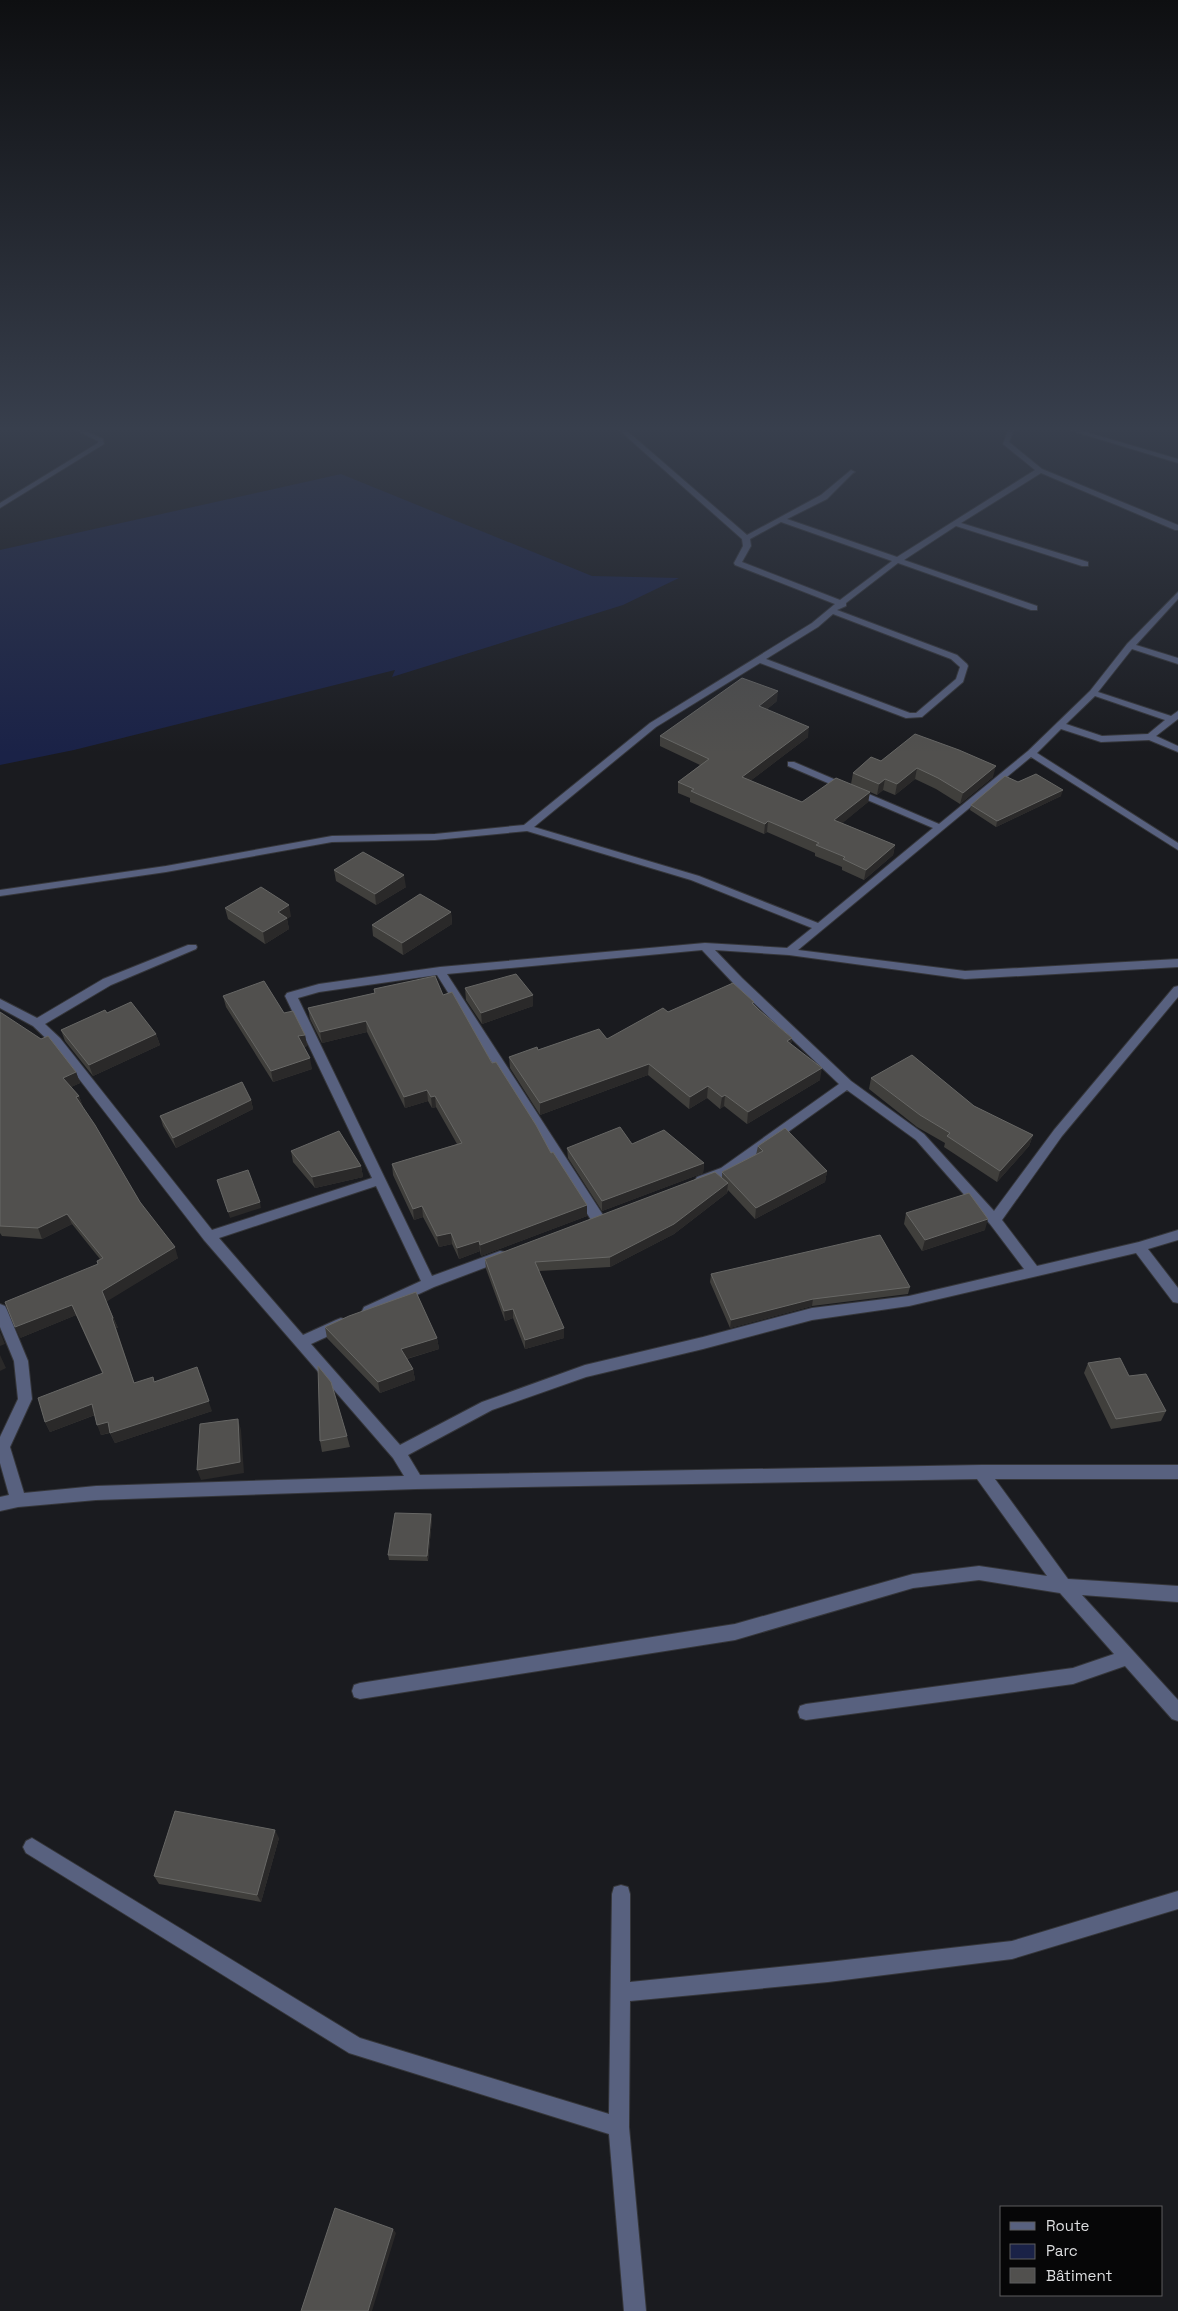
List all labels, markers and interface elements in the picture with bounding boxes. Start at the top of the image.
legend [1000,2206,1163,2296]
text: Route [1046,2216,1090,2235]
text: Parc [1046,2241,1078,2260]
text: Bâtiment [1046,2266,1112,2285]

